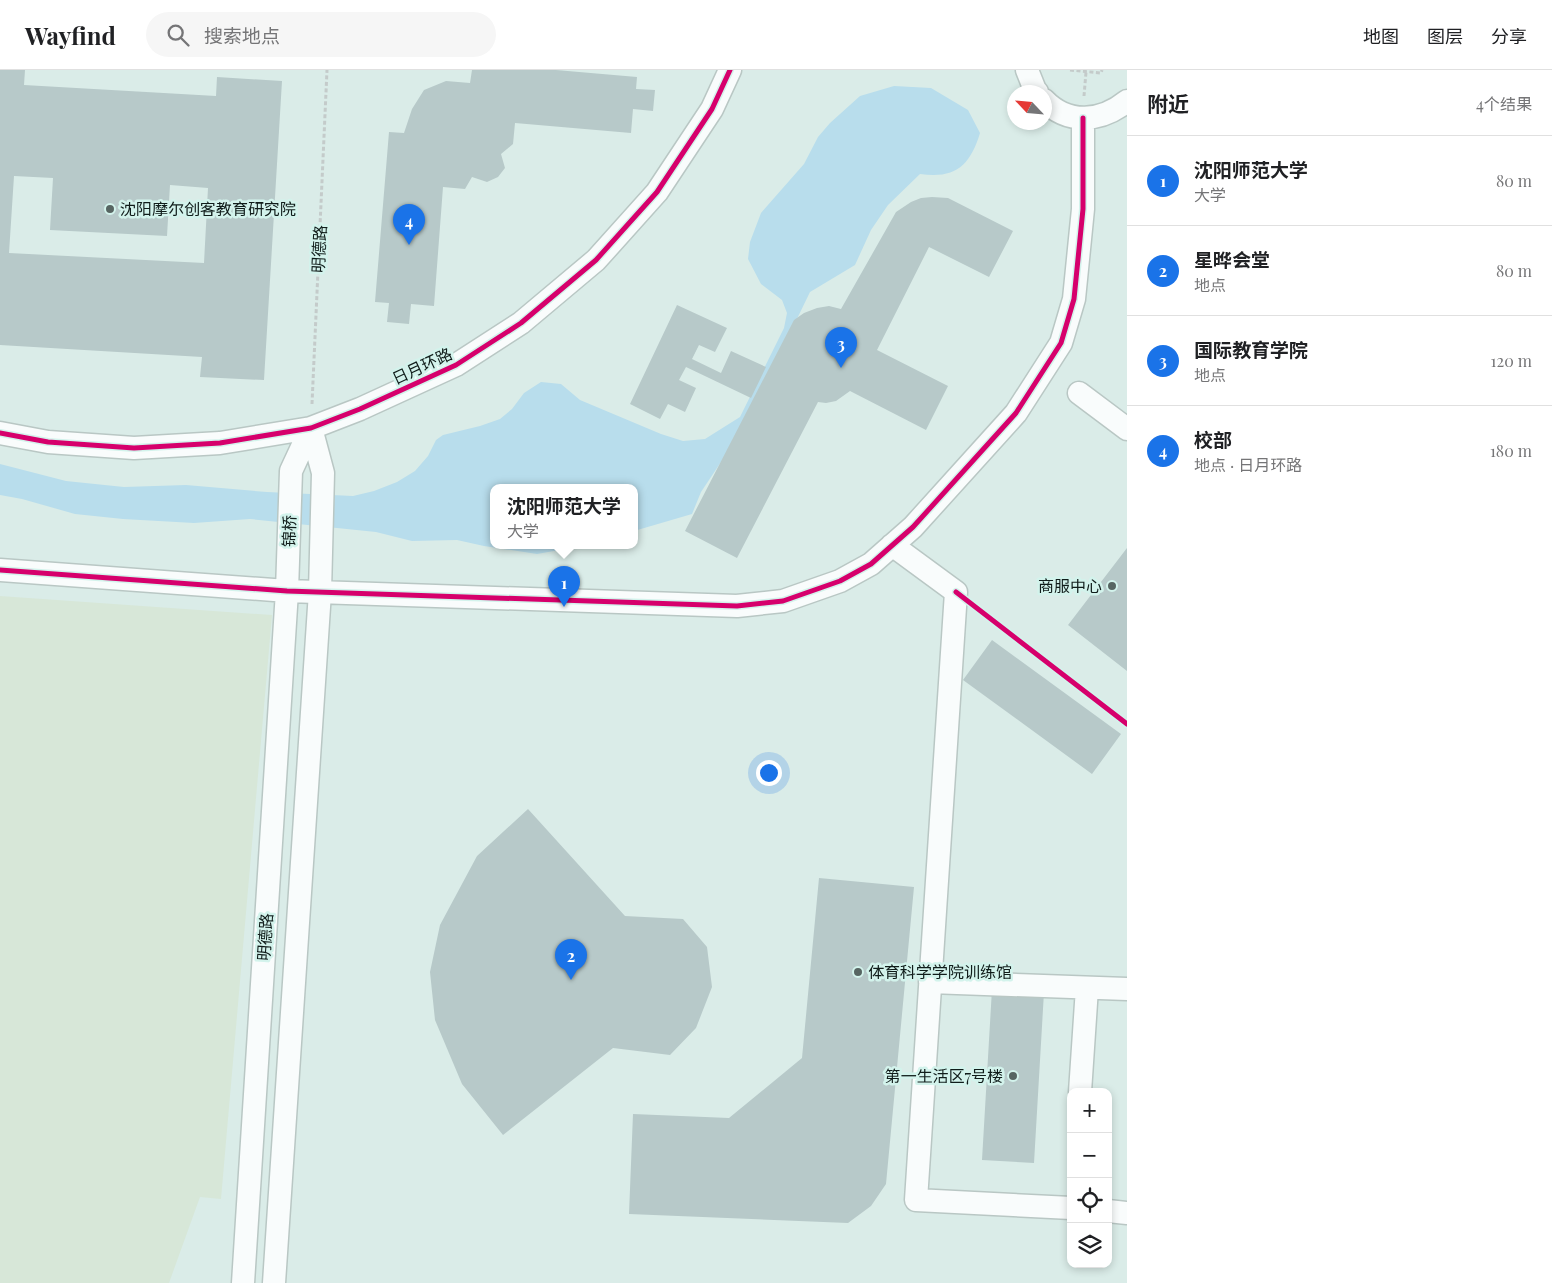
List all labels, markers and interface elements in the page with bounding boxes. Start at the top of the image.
search box [146,12,496,57]
text: Wayfind [25,19,116,51]
icon: search [164,21,192,49]
text: 搜索地点 [204,22,280,48]
text: 地图 [1363,24,1399,48]
text: 图层 [1427,24,1463,48]
text: 分享 [1491,24,1527,48]
north arrow [1007,85,1052,130]
text: 附近 [1147,89,1189,117]
text: 4个结果 [1476,93,1532,114]
text: 沈阳师范大学 [1194,156,1308,182]
text: 1 [1160,170,1166,191]
text: 80 m [1496,170,1532,191]
text: 大学 [1194,184,1226,205]
place label: 沈阳摩尔创客教育研究院 [120,198,296,219]
marker: 沈阳摩尔创客教育研究院 [104,203,116,215]
pin: 4 [393,204,425,245]
street label: 明德路 [307,224,330,273]
text: 星晔会堂 [1194,246,1270,272]
text: 2 [1159,260,1167,281]
text: 80 m [1496,260,1532,281]
text: 地点 [1194,274,1226,295]
pin: 3 [825,327,857,368]
text: 国际教育学院 [1194,336,1308,362]
street label: 日月环路 [388,343,455,389]
text: 3 [1159,350,1167,371]
text: 120 m [1491,350,1532,371]
text: 地点 [1194,364,1226,385]
text: 校部 [1194,426,1232,452]
text: 4 [1159,440,1167,461]
text: 180 m [1490,440,1532,461]
text: 地点 · 日月环路 [1194,454,1302,475]
popup [490,484,638,549]
text: 沈阳师范大学 [507,492,621,518]
street label: 锦桥 [277,515,300,547]
text: 大学 [507,520,539,541]
pin: 1 [548,566,580,607]
place label: 商服中心 [1038,575,1102,596]
marker: 商服中心 [1106,580,1118,592]
your location [756,760,782,786]
street label: 明德路 [252,912,277,962]
pin: 2 [555,939,587,980]
place label: 体育科学学院训练馆 [868,961,1012,982]
marker: 体育科学学院训练馆 [852,966,864,978]
place label: 第一生活区7号楼 [885,1065,1003,1086]
marker: 第一生活区7号楼 [1007,1070,1019,1082]
map controls [1067,1088,1112,1268]
button: + [1067,1088,1112,1133]
button: − [1067,1133,1112,1178]
button: locate [1067,1178,1112,1223]
button: layers [1067,1223,1112,1268]

